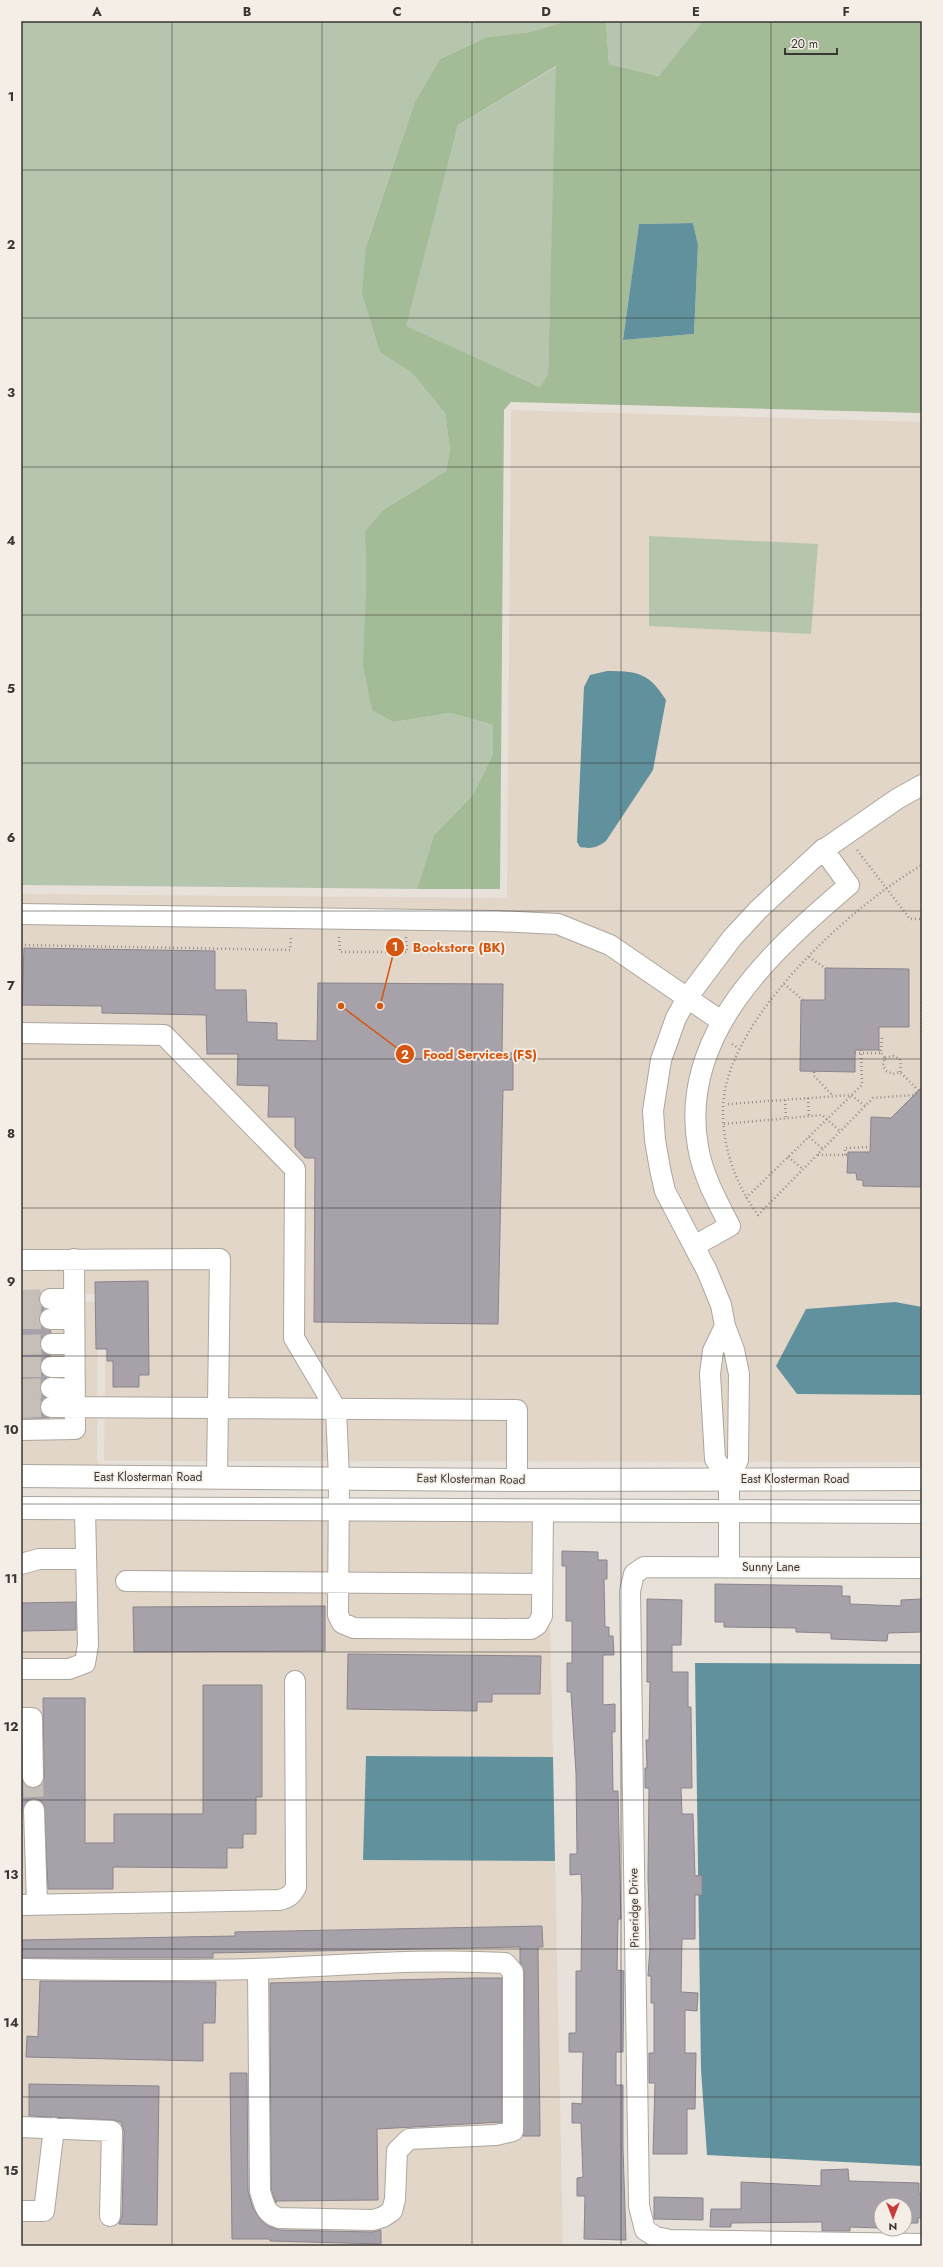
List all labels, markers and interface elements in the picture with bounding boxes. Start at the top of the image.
text: A [91,2,102,21]
text: B [243,2,252,21]
text: C [392,2,402,21]
text: D [541,2,551,21]
text: E [692,2,700,21]
text: F [842,2,850,21]
scale bar [785,30,837,56]
text: 20 m [791,35,818,53]
text: 1 [8,87,14,106]
text: 2 [7,235,15,254]
text: 3 [7,383,15,402]
text: 4 [6,531,16,550]
text: 5 [7,679,15,698]
text: 6 [7,828,16,847]
callout: Bookstore (BK) [385,934,513,959]
text: 1 [392,938,398,956]
text: Bookstore (BK) [413,938,505,957]
text: 7 [7,976,15,995]
callout: Food Services (FS) [395,1042,545,1067]
text: Food Services (FS) [423,1045,537,1064]
text: 2 [401,1046,409,1064]
text: 8 [7,1124,15,1143]
text: 9 [7,1272,16,1291]
text: 10 [3,1420,19,1439]
street label: East Klosterman Road [94,1468,202,1486]
street label: East Klosterman Road [416,1469,526,1489]
street label: East Klosterman Road [741,1470,849,1488]
street label: Sunny Lane [742,1558,800,1576]
text: 11 [4,1569,18,1588]
text: 12 [3,1717,19,1736]
text: 13 [4,1865,18,1884]
street label: Pineridge Drive [624,1868,644,1948]
text: 14 [3,2013,19,2032]
text: 15 [3,2161,19,2180]
north arrow [873,2197,913,2237]
text: N [889,2219,897,2235]

